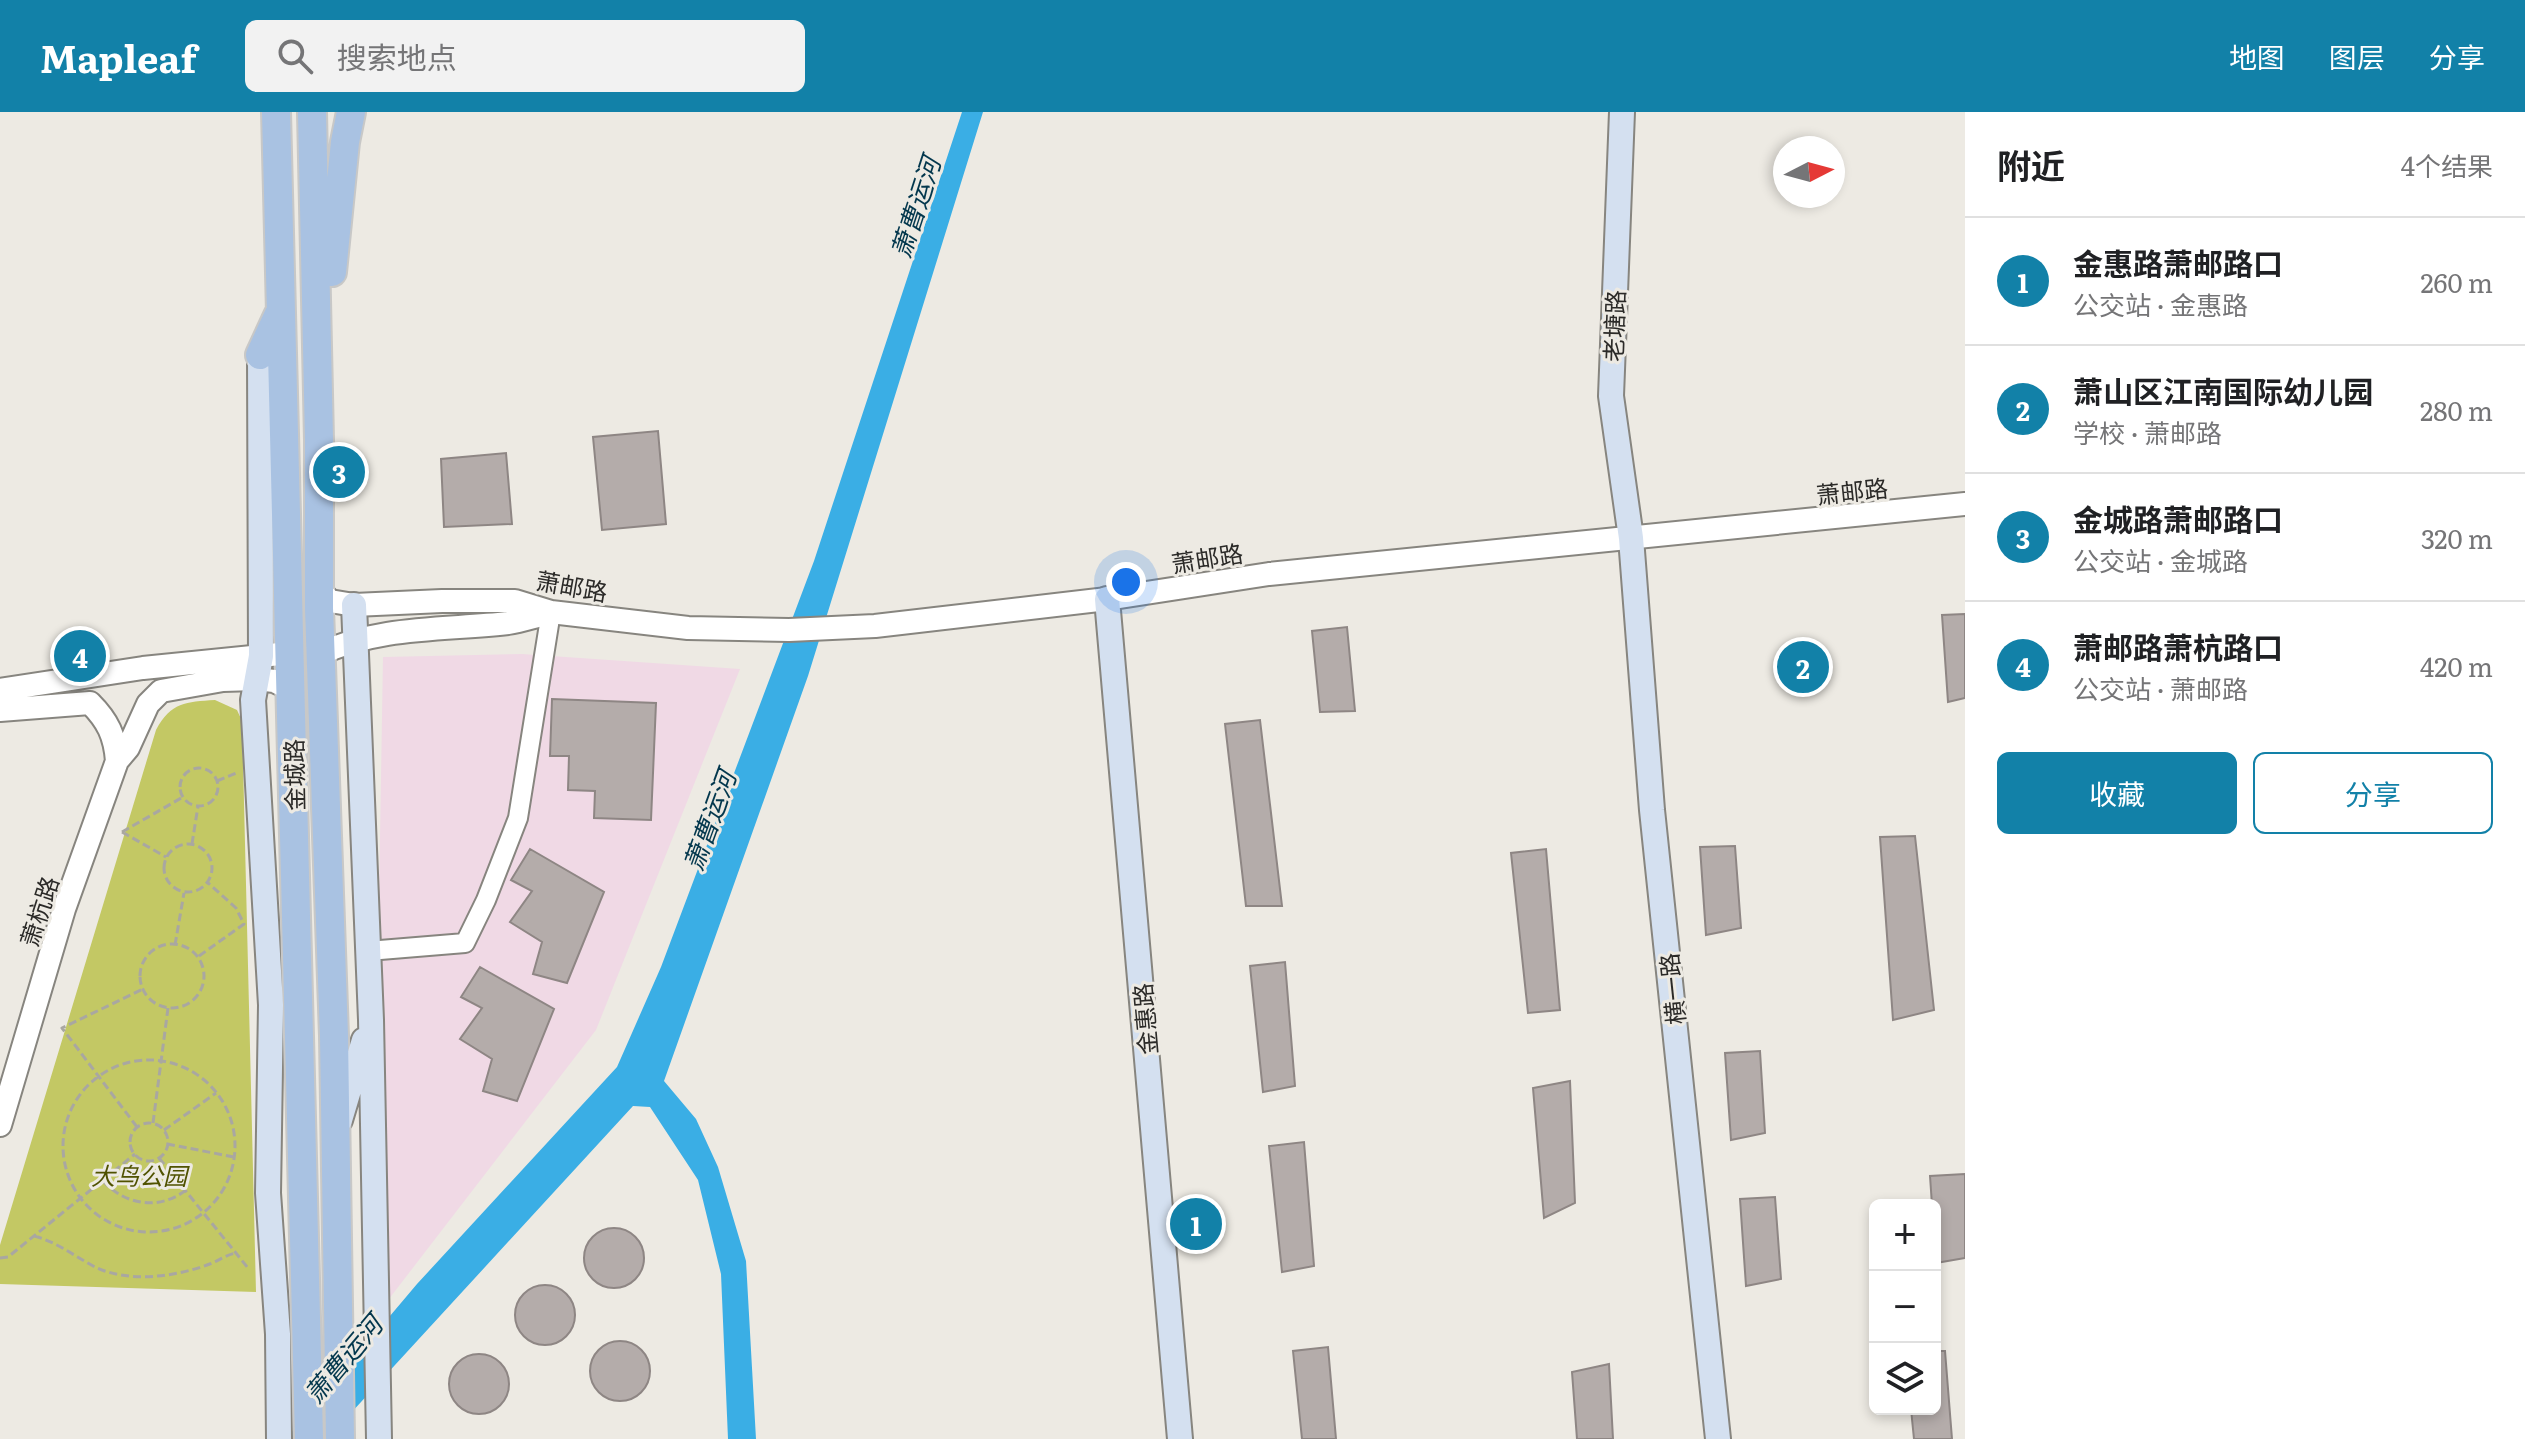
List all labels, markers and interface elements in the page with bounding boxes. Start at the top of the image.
search box [245,20,805,92]
text: Mapleaf [40,28,197,85]
icon: search [273,34,317,78]
text: 搜索地点 [337,34,457,78]
text: 地图 [2229,35,2285,77]
text: 图层 [2329,35,2385,77]
text: 分享 [2429,35,2485,77]
north arrow [1773,136,1845,208]
text: 附近 [1997,139,2065,189]
text: 4个结果 [2401,145,2493,184]
water label: 萧曹运河 [879,147,950,262]
text: 金惠路萧邮路口 [2073,240,2283,284]
text: 1 [2018,262,2028,301]
text: 260 m [2420,262,2493,301]
text: 公交站 · 金惠路 [2073,284,2248,323]
street label: 老塘路 [1594,289,1632,363]
text: 萧山区江南国际幼儿园 [2073,368,2373,412]
text: 2 [2016,390,2030,429]
text: 280 m [2420,390,2493,429]
text: 学校 · 萧邮路 [2073,412,2222,451]
pin: 3 [313,442,365,502]
street label: 萧邮路 [1814,469,1890,511]
text: 金城路萧邮路口 [2073,496,2283,540]
text: 3 [2016,518,2030,557]
text: 320 m [2421,518,2493,557]
street label: 萧邮路 [1169,534,1245,580]
text: 公交站 · 金城路 [2073,540,2248,579]
street label: 萧邮路 [534,562,610,608]
your location [1106,562,1146,602]
text: 萧邮路萧杭路口 [2073,624,2283,668]
pin: 4 [54,626,106,686]
pin: 2 [1777,637,1829,697]
text: 4 [2015,646,2031,685]
text: 420 m [2420,646,2493,685]
text: 公交站 · 萧邮路 [2073,668,2248,707]
street label: 金城路 [275,739,311,811]
button: 收藏 [1997,752,2237,834]
button: 分享 [2253,752,2493,834]
water label: 萧曹运河 [672,760,746,876]
street label: 萧杭路 [10,871,66,951]
street label: 横一路 [1650,951,1692,1027]
street label: 金惠路 [1123,982,1165,1056]
park label: 大鸟公园 [91,1157,190,1192]
pin: 1 [1170,1194,1222,1254]
map controls [1869,1199,1941,1415]
button: + [1869,1199,1941,1271]
button: − [1869,1271,1941,1343]
water label: 萧曹运河 [294,1302,394,1410]
button: layers [1869,1343,1941,1415]

